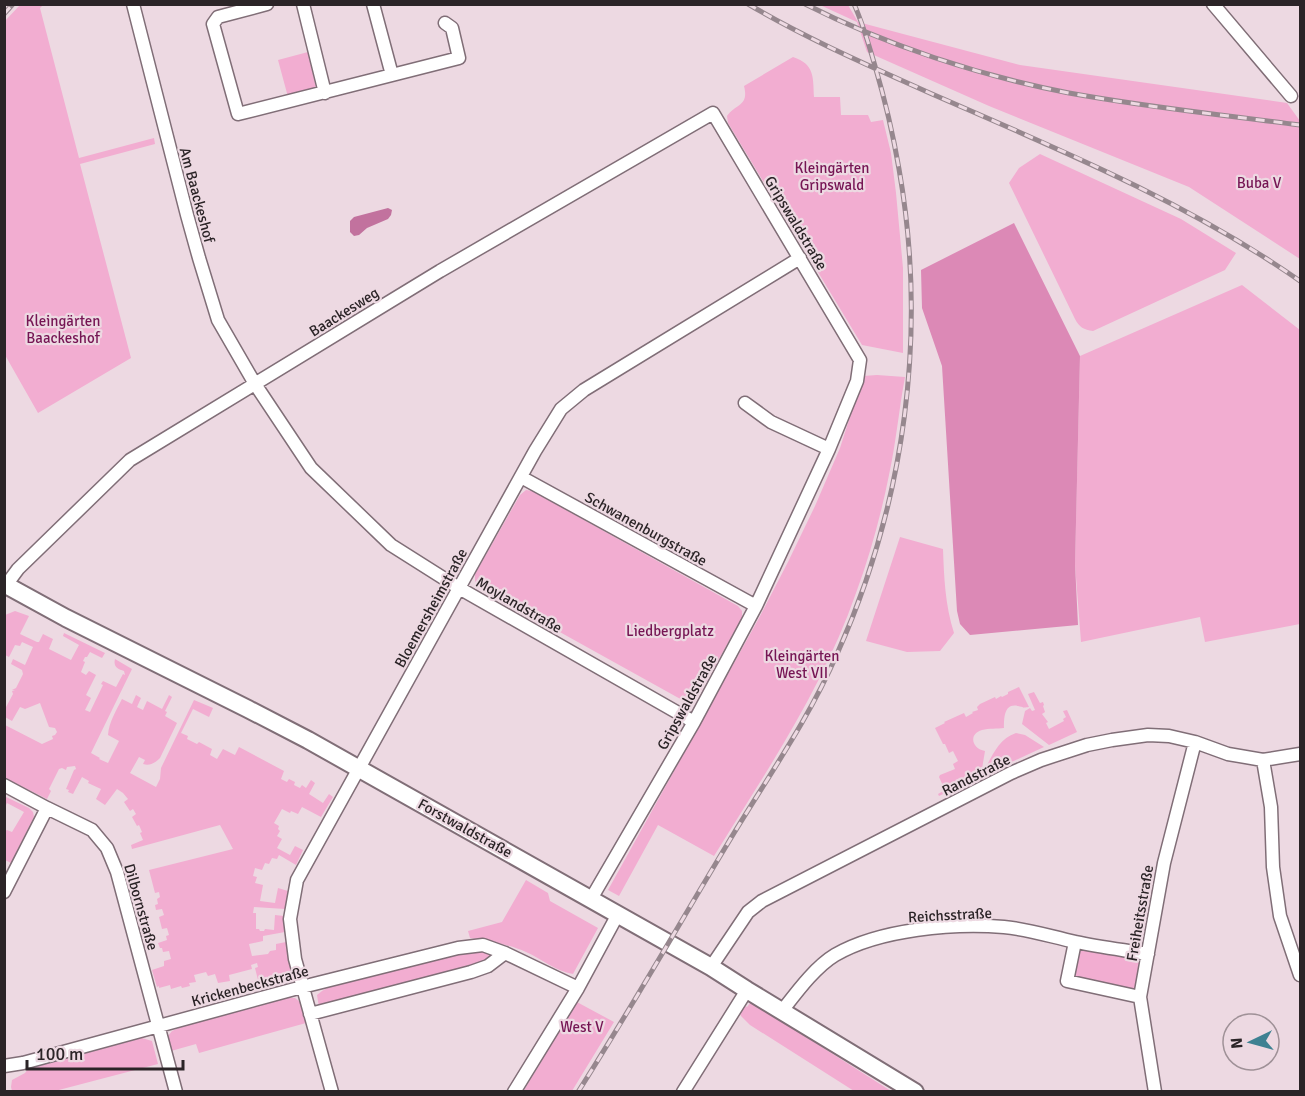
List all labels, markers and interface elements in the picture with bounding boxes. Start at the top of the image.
street label: Am Baackeshof [176,145,219,246]
park label: Kleingärten Gripswald [794,159,870,194]
street label: Gripswaldstraße [761,173,831,273]
park label: Buba V [1237,174,1282,192]
street label: Baackesweg [306,283,382,340]
park label: Kleingärten Baackeshof [25,312,101,347]
street label: Schwanenburgstraße [582,488,710,570]
street label: Bloemersheimstraße [391,545,471,671]
street label: Moylandstraße [473,573,565,637]
park label: Liedbergplatz [626,622,714,640]
park label: Kleingärten West VII [764,647,840,682]
street label: Gripswaldstraße [653,651,721,753]
street label: Randstraße [939,750,1013,800]
street label: Forstwaldstraße [415,795,515,861]
street label: Dilbornstraße [120,862,162,952]
street label: Freiheitsstraße [1123,863,1157,963]
street label: Reichsstraße [908,904,992,926]
street label: Krickenbeckstraße [189,962,311,1010]
north arrow [1221,1012,1281,1072]
park label: West V [560,1018,604,1036]
scale bar [27,1033,183,1071]
text: N [1227,1037,1248,1050]
text: 100 m [36,1043,83,1065]

